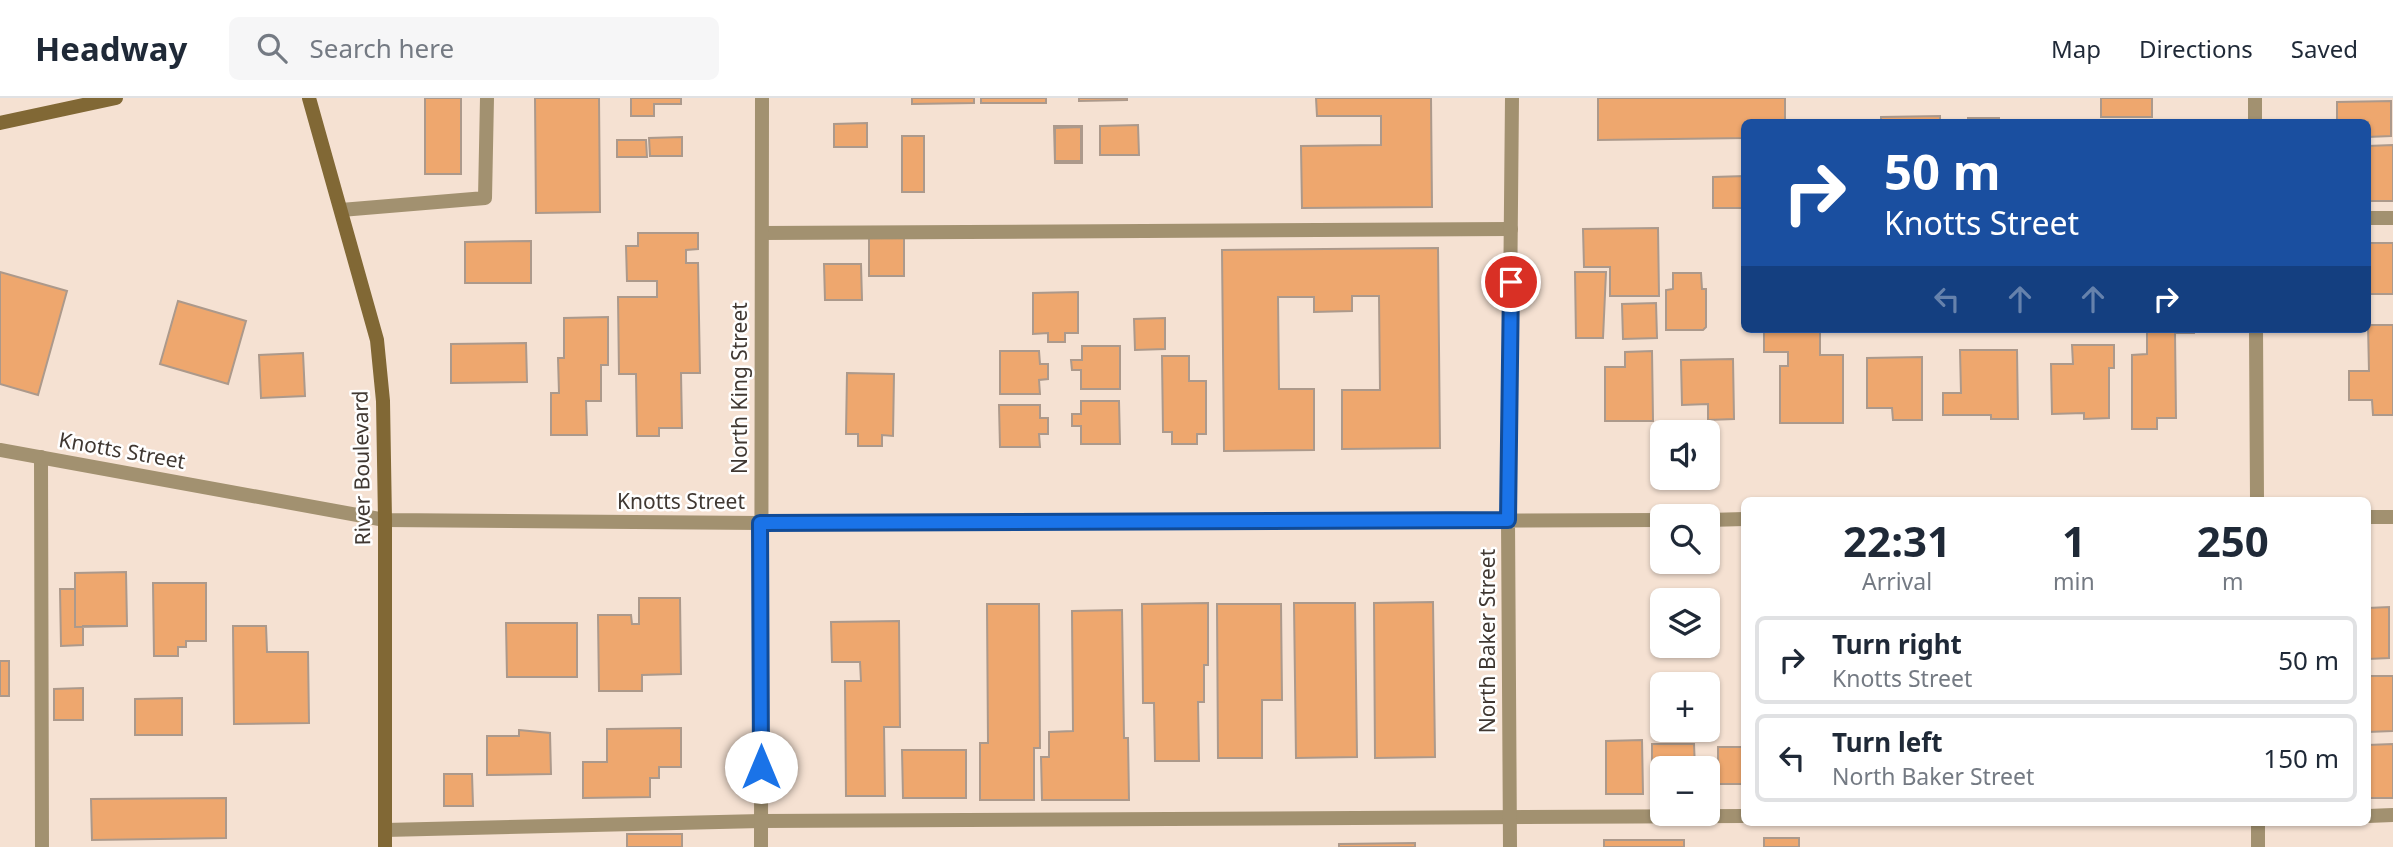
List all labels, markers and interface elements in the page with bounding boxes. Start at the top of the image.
search box [229,17,719,80]
text: Headway [35,26,187,71]
icon: search [253,29,291,67]
text: Search here [309,30,454,66]
text: Map [2051,32,2101,65]
text: Directions [2139,32,2253,65]
text: Saved [2291,32,2358,65]
text: 50 m [1884,138,2001,204]
icon: right [1769,147,1860,238]
text: Knotts Street [1884,201,2079,244]
pin [1481,252,1541,312]
icon: arrive [1492,263,1530,301]
icon: left [1928,280,1966,318]
icon: ahead [2001,280,2039,318]
icon: ahead [2074,280,2112,318]
icon: right [2147,280,2185,318]
street label: North King Street [725,302,753,474]
street label: River Boulevard [346,390,376,546]
map controls [1650,420,1720,826]
button: sound [1650,420,1720,490]
street label: Knotts Street [57,425,188,475]
street label: Knotts Street [617,487,745,515]
button: search [1650,504,1720,574]
text: 22:31 [1843,512,1951,569]
text: 1 [2062,512,2086,569]
text: 250 [2197,512,2269,569]
street label: North Baker Street [1473,548,1501,733]
text: Arrival [1862,565,1932,597]
text: min [2053,565,2095,597]
text: m [2222,565,2244,597]
button: layers [1650,588,1720,658]
text: Turn right [1832,626,1962,662]
icon: right [1773,641,1811,679]
text: 50 m [2278,642,2339,678]
text: Knotts Street [1832,662,1972,694]
button: + [1650,672,1720,742]
text: Turn left [1832,724,1943,760]
position arrow [724,730,798,804]
icon: left [1773,739,1811,777]
text: 150 m [2263,740,2339,776]
button: − [1650,756,1720,826]
text: North Baker Street [1832,760,2034,792]

